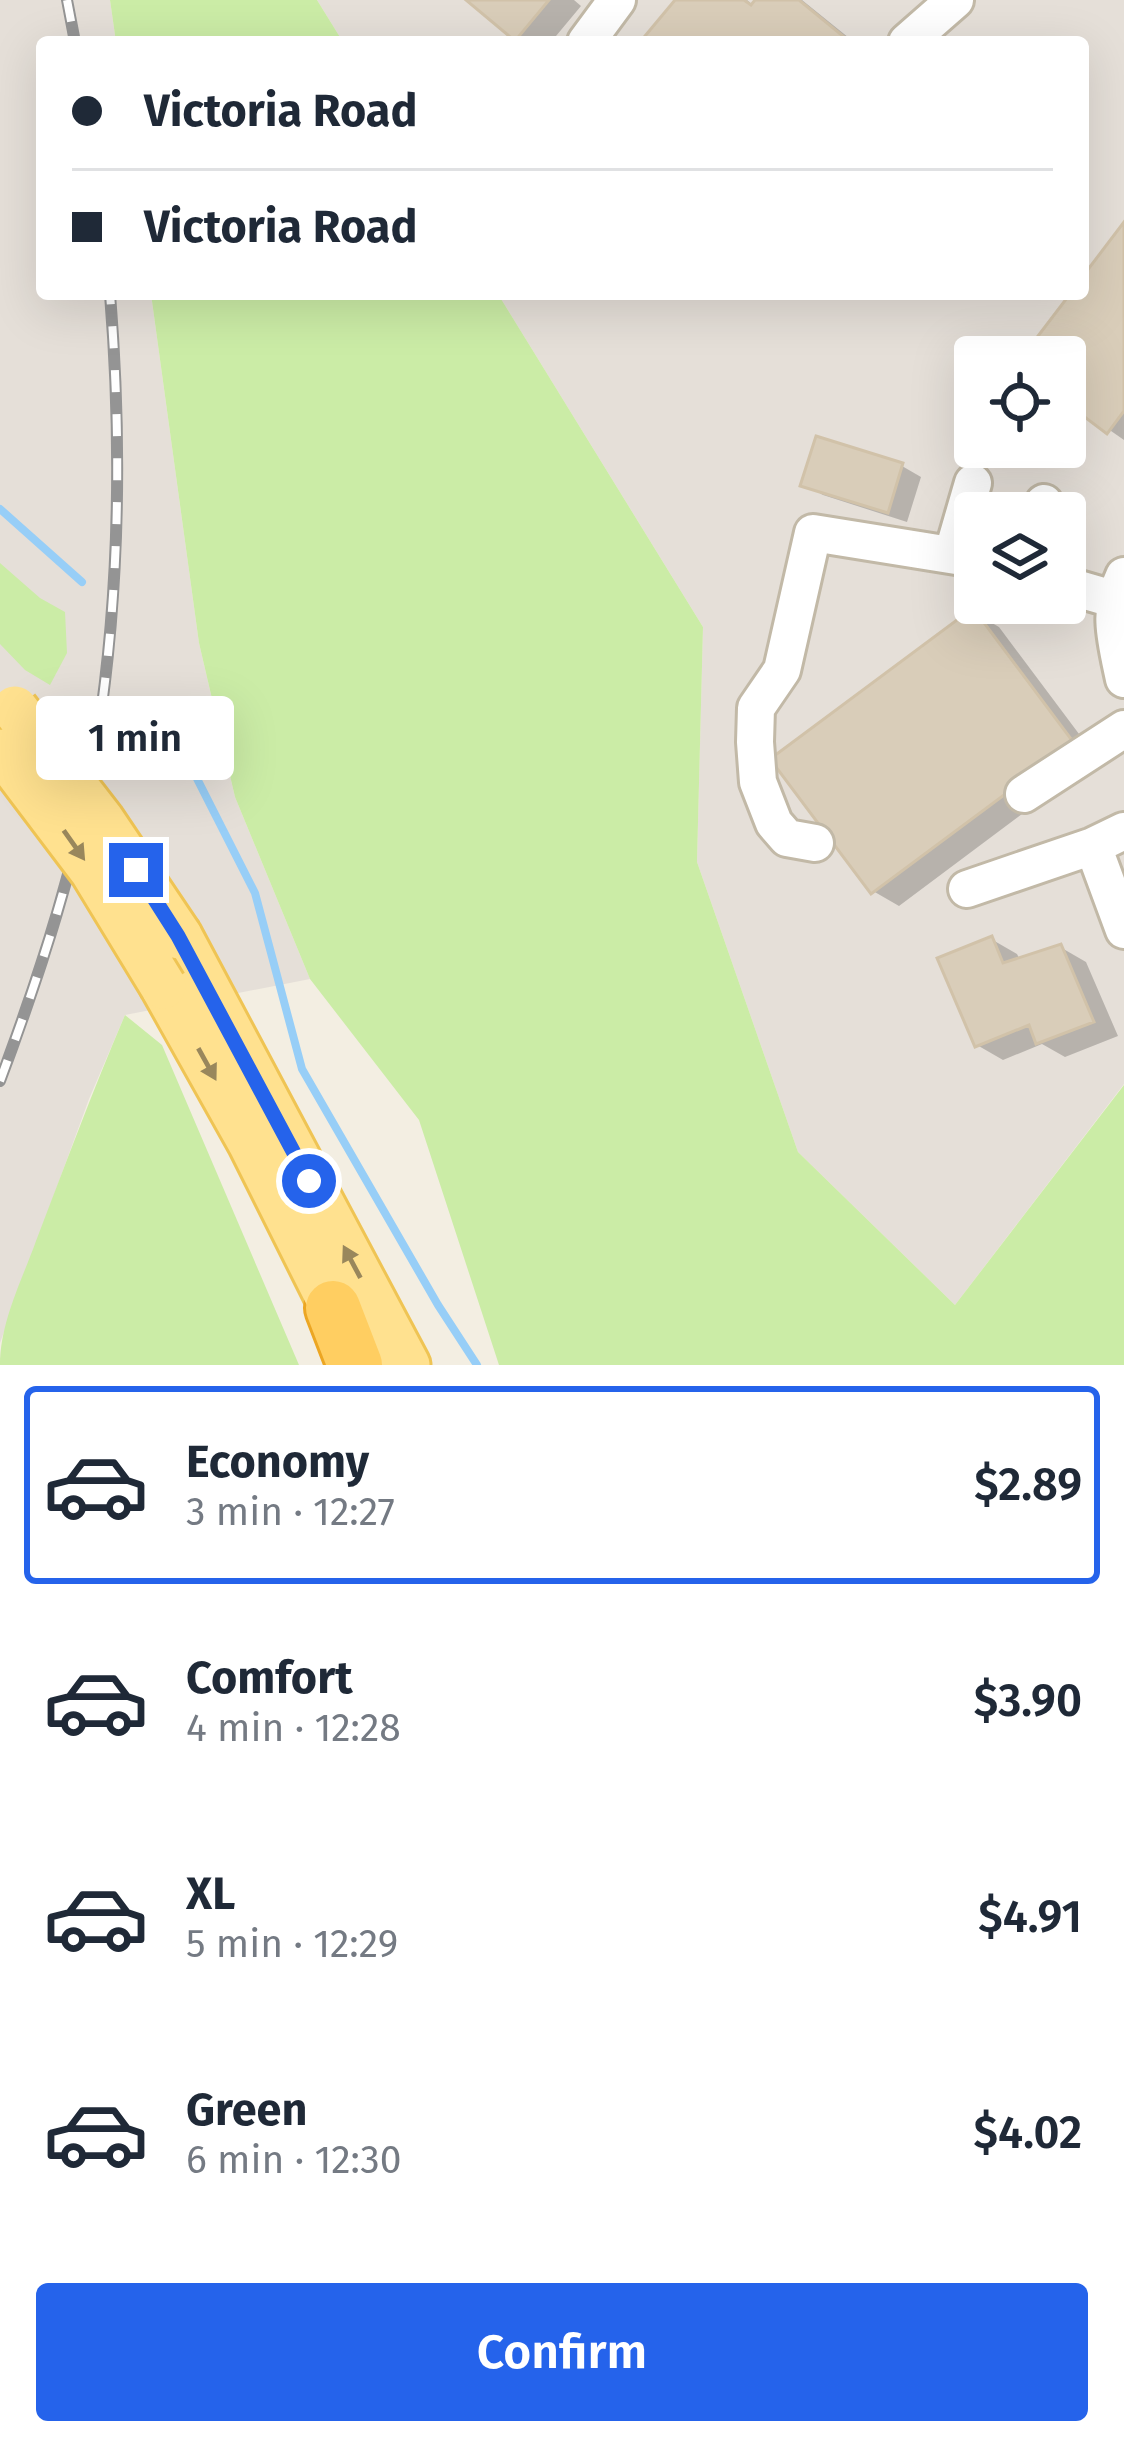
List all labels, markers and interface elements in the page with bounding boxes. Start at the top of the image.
text: Victoria Road [144,84,417,138]
text: Victoria Road [144,200,417,254]
map controls [954,336,1086,624]
button: locate [954,336,1086,468]
button: layers [954,492,1086,624]
callout: 1 min [37,696,235,780]
text: 1 min [88,715,182,761]
one-way arrow [62,829,85,861]
route end [109,843,163,897]
one-way arrow [196,1047,217,1082]
route start [282,1154,336,1208]
one-way arrow [342,1244,363,1279]
icon: car [42,1431,150,1539]
text: Economy [186,1435,369,1489]
text: $2.89 [974,1458,1082,1512]
text: 3 min · 12:27 [186,1489,395,1535]
icon: car [42,1647,150,1755]
text: Comfort [186,1651,353,1705]
text: $3.90 [974,1674,1082,1728]
text: 4 min · 12:28 [186,1705,401,1751]
icon: car [42,1863,150,1971]
text: XL [186,1867,235,1921]
text: $4.91 [978,1890,1082,1944]
text: 5 min · 12:29 [186,1921,398,1967]
icon: car [42,2079,150,2187]
text: Green [186,2083,307,2137]
text: $4.02 [974,2106,1082,2160]
text: 6 min · 12:30 [186,2137,402,2183]
button: Confirm [36,2283,1088,2421]

